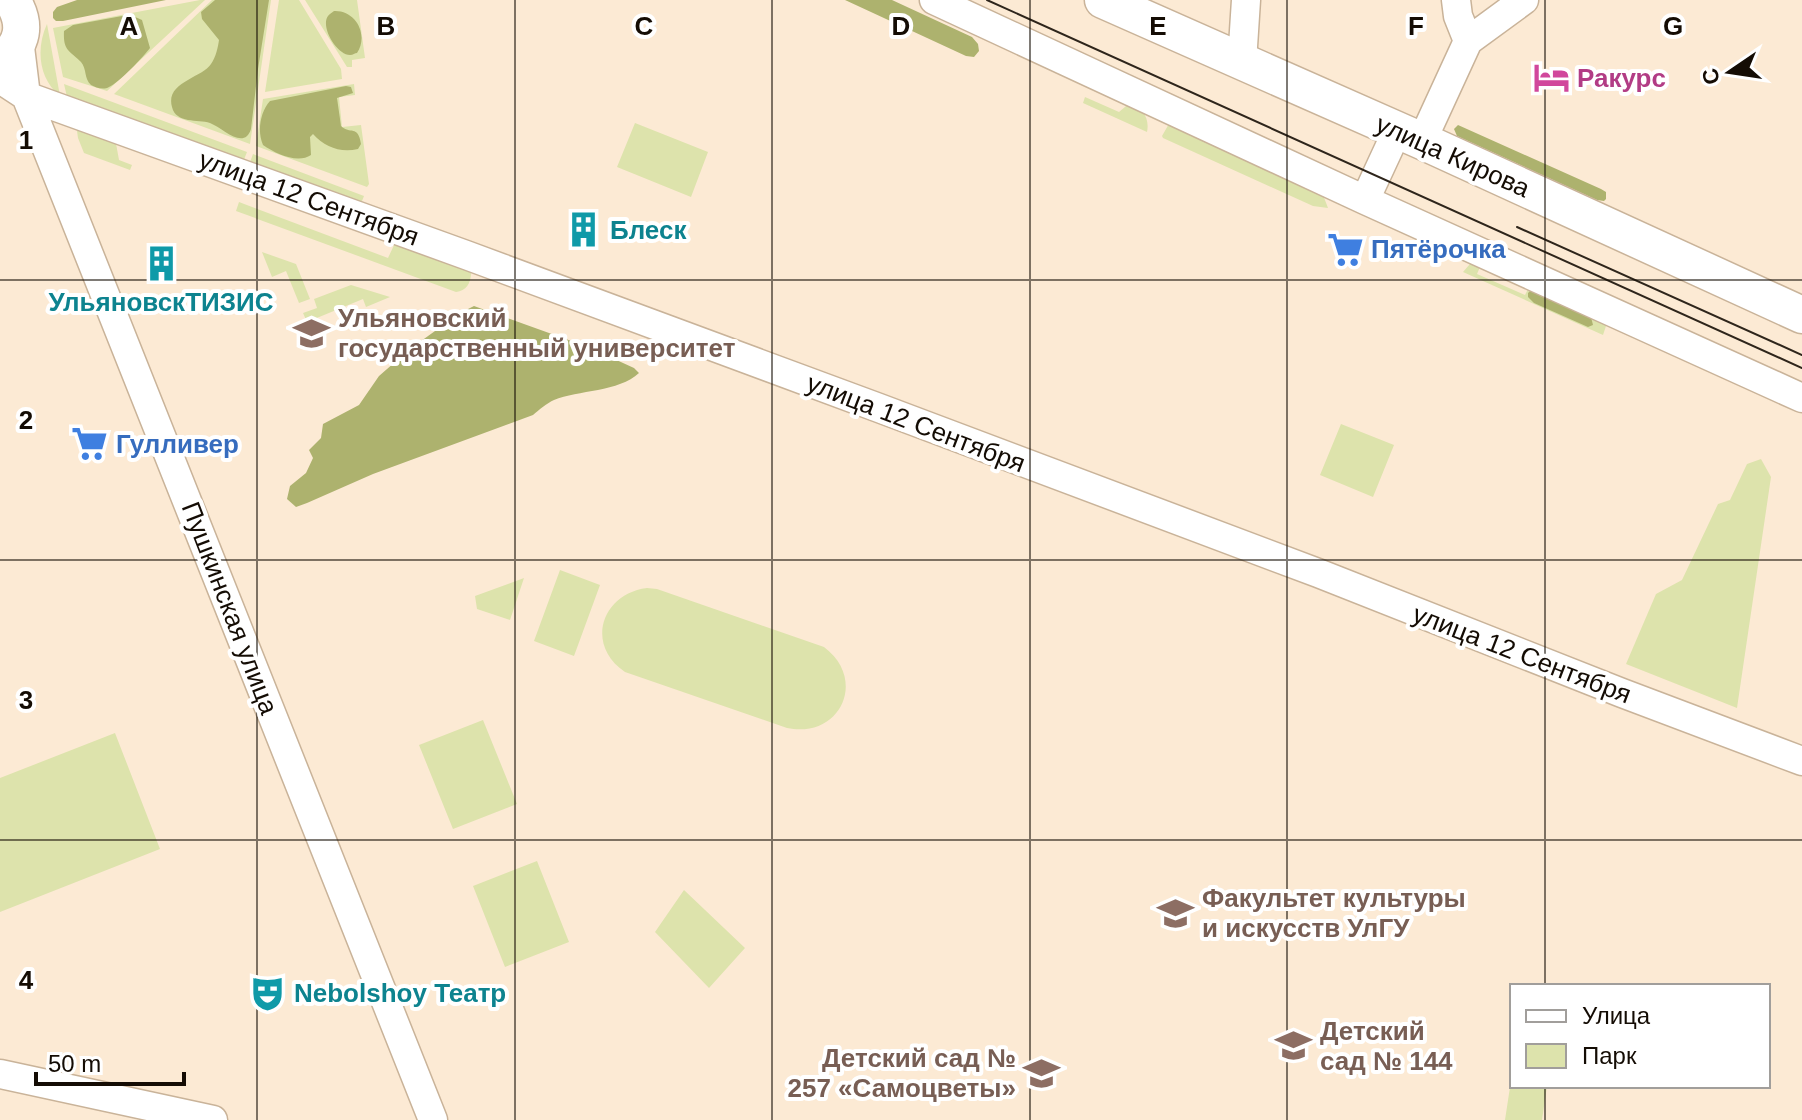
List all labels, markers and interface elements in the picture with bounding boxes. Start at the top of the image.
text: A [120,11,139,41]
text: B [377,11,395,41]
text: C [635,11,654,41]
text: D [892,11,910,41]
text: E [1149,11,1167,41]
text: F [1408,11,1424,41]
text: G [1663,11,1683,41]
north arrow [1690,32,1770,112]
hotel icon: Ракурс [1532,59,1570,97]
place label: Ракурс [1577,63,1666,93]
text: С [1697,66,1725,87]
street label: улица Кирова [1371,109,1535,204]
text: 1 [19,125,33,155]
street label: улица 12 Сентября [195,144,423,252]
building icon: Блеск [565,211,603,249]
place label: Блеск [610,215,687,245]
supermarket icon: Пятёрочка [1326,230,1364,268]
place label: Пятёрочка [1371,234,1506,264]
building icon: УльяновскТИЗИС [142,244,180,282]
place label: УльяновскТИЗИС [49,287,274,317]
place label: Ульяновский государственный университет [338,303,736,363]
school or university icon: Ульяновский государственный университет [293,314,331,352]
street label: улица 12 Сентября [803,368,1029,478]
text: 2 [19,405,33,435]
supermarket icon: Гулливер [71,425,109,463]
place label: Гулливер [116,429,239,459]
street label: Пушкинская улица [176,498,285,719]
street label: улица 12 Сентября [1409,599,1635,709]
text: 3 [19,685,33,715]
place label: Факультет культуры и искусств УлГУ [1202,883,1466,943]
school or university icon: Факультет культуры и искусств УлГУ [1157,894,1195,932]
text: 4 [19,965,34,995]
theatre icon: Nebolshoy Театр [249,974,287,1012]
place label: Nebolshoy Театр [294,978,506,1008]
legend [1510,984,1770,1088]
text: Улица [1582,1002,1651,1029]
place label: Детский сад № 144 [1320,1016,1453,1076]
school or university icon: Детский сад № 144 [1275,1027,1313,1065]
scale bar [36,1036,184,1086]
text: Парк [1582,1042,1637,1069]
place label: Детский сад № 257 «Самоцветы» [787,1043,1016,1103]
text: 50 m [48,1050,101,1077]
school or university icon: Детский сад № 257 «Самоцветы» [1023,1054,1061,1092]

